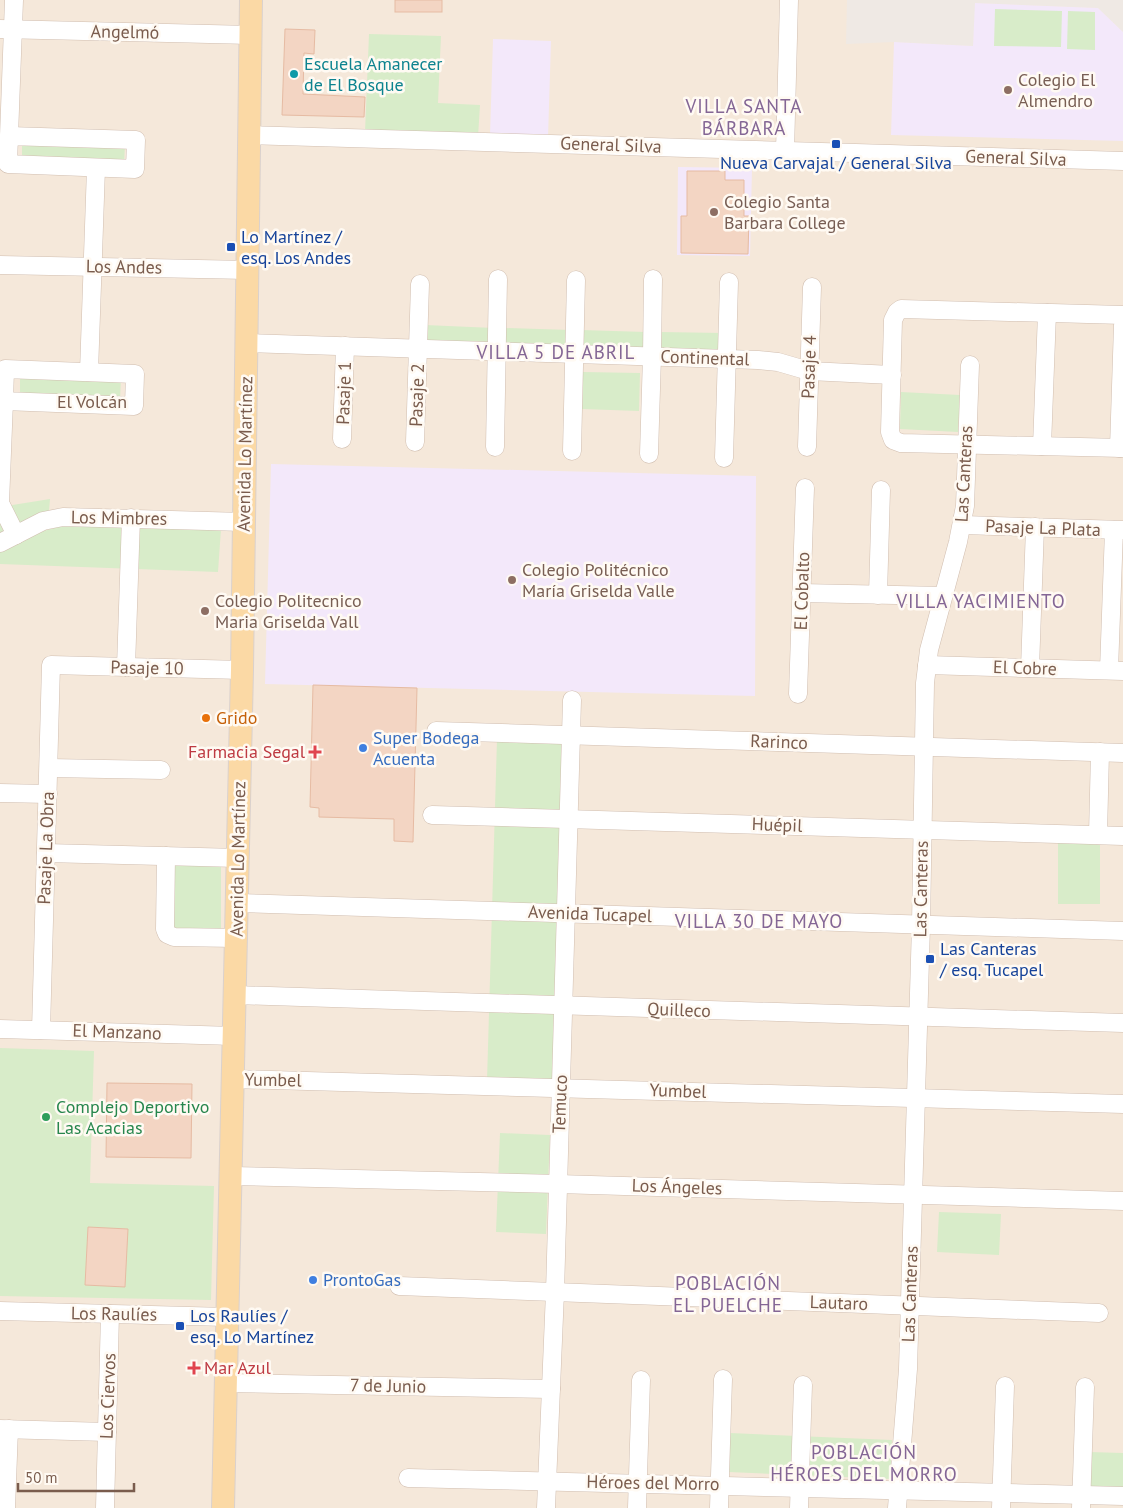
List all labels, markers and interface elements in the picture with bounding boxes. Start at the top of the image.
street label: Angelmó [90,19,160,44]
place label: Escuela Amanecer de El Bosque [304,52,442,96]
marker: Escuela Amanecer de El Bosque [288,68,300,80]
place label: Colegio El Almendro [1018,68,1096,112]
marker: Colegio El Almendro [1002,84,1014,96]
district label: VILLA SANTA BÁRBARA [685,94,802,140]
street label: General Silva [560,131,662,158]
marker: Nueva Carvajal / General Silva [830,138,842,150]
street label: General Silva [965,144,1067,171]
place label: Nueva Carvajal / General Silva [720,151,952,174]
place label: Colegio Santa Barbara College [724,190,846,234]
marker: Colegio Santa Barbara College [708,206,720,218]
place label: Lo Martínez / esq. Los Andes [241,225,351,269]
marker: Lo Martínez / esq. Los Andes [225,241,237,253]
street label: Los Andes [86,254,162,279]
street label: Pasaje 4 [796,335,821,399]
district label: VILLA 5 DE ABRIL [476,340,635,364]
street label: Continental [660,344,751,371]
street label: Pasaje 1 [331,361,356,425]
street label: Pasaje 2 [404,363,429,427]
street label: Avenida Lo Martínez [232,376,257,532]
street label: El Volcán [57,390,127,413]
street label: Las Canteras [949,425,978,523]
street label: Los Mimbres [71,505,167,530]
street label: Pasaje La Plata [985,514,1101,541]
street label: El Cobalto [789,551,814,631]
place label: Colegio Politécnico María Griselda Valle [522,558,675,602]
marker: Colegio Politécnico María Griselda Valle [506,574,518,586]
place label: Colegio Politecnico Maria Griselda Vall [215,589,362,633]
district label: VILLA YACIMIENTO [895,589,1066,613]
marker: Colegio Politecnico Maria Griselda Vall [199,605,211,617]
street label: Pasaje 10 [110,655,184,680]
street label: El Cobre [993,655,1057,680]
place label: Grido [216,706,257,729]
marker: Grido [200,712,212,724]
place label: Super Bodega Acuenta [373,726,479,770]
street label: Rarinco [750,729,808,754]
place label: Farmacia Segal [188,740,306,763]
marker: Super Bodega Acuenta [357,742,369,754]
marker: Farmacia Segal [309,746,321,758]
street label: Avenida Lo Martínez [225,781,250,937]
street label: Pasaje La Obra [32,791,59,905]
street label: Huépil [751,812,804,837]
street label: Las Canteras [908,840,933,938]
street label: Avenida Tucapel [528,900,653,927]
district label: VILLA 30 DE MAYO [674,909,843,933]
place label: Las Canteras / esq. Tucapel [939,937,1044,981]
marker: Las Canteras / esq. Tucapel [924,953,936,965]
street label: Quilleco [647,997,711,1022]
street label: El Manzano [72,1018,162,1045]
street label: Yumbel [244,1068,303,1092]
street label: Temuco [547,1074,572,1134]
street label: Yumbel [649,1078,708,1103]
place label: Complejo Deportivo Las Acacias [56,1095,209,1139]
marker: Complejo Deportivo Las Acacias [40,1111,52,1123]
street label: Los Ángeles [631,1173,723,1200]
street label: Las Canteras [896,1245,923,1343]
place label: ProntoGas [323,1268,401,1291]
district label: POBLACIÓN EL PUELCHE [673,1271,783,1317]
marker: ProntoGas [307,1274,319,1286]
street label: Lautaro [809,1290,869,1315]
street label: Los Raulíes [71,1301,157,1326]
place label: Los Raulíes / esq. Lo Martínez [190,1304,314,1348]
marker: Los Raulíes / esq. Lo Martínez [174,1320,186,1332]
street label: Los Ciervos [95,1352,121,1440]
place label: Mar Azul [204,1356,271,1379]
marker: Mar Azul [188,1362,200,1374]
street label: 7 de Junio [350,1373,426,1398]
district label: POBLACIÓN HÉROES DEL MORRO [770,1440,958,1486]
scale bar [18,1460,134,1492]
text: 50 m [25,1468,58,1487]
street label: Héroes del Morro [586,1470,720,1495]

